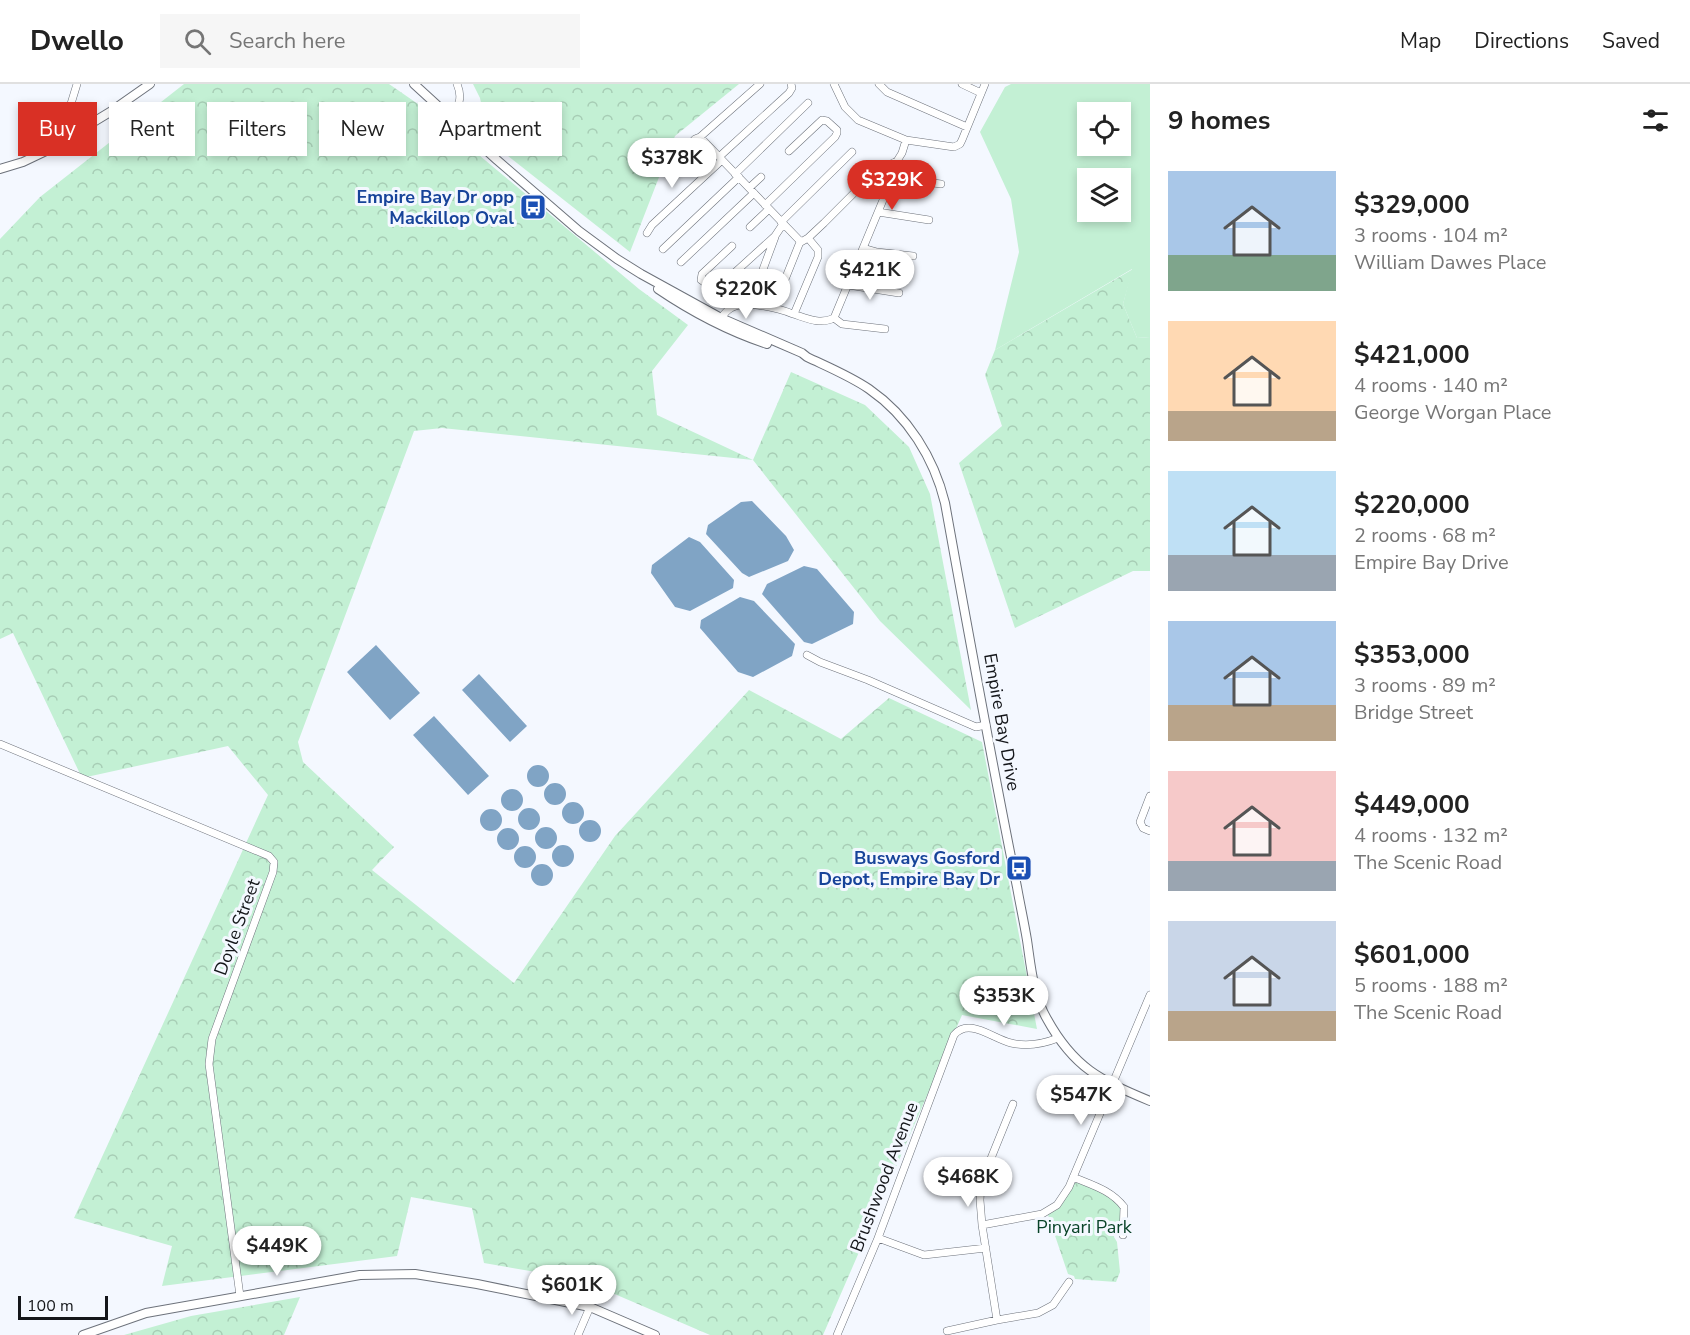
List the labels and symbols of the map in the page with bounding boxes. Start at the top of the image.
pin: $378K [630,138,714,189]
pin: $329K [850,160,934,211]
place label: Empire Bay Dr opp Mackillop Oval [356,185,514,230]
bus stop icon: Empire Bay Dr opp Mackillop Oval [518,192,548,222]
pin: $421K [828,250,912,301]
pin: $220K [704,269,788,320]
street label: Empire Bay Drive [978,651,1026,793]
place label: Busways Gosford Depot, Empire Bay Dr [818,846,1000,891]
bus stop icon: Busways Gosford Depot, Empire Bay Dr [1004,853,1034,883]
street label: Doyle Street [208,875,266,979]
pin: $353K [962,976,1046,1027]
pin: $547K [1039,1075,1123,1126]
street label: Brushwood Avenue [844,1099,924,1255]
pin: $468K [926,1157,1010,1208]
park label: Pinyari Park [1036,1215,1133,1239]
pin: $449K [235,1226,319,1277]
pin: $601K [530,1265,614,1316]
scale bar [18,1293,108,1320]

